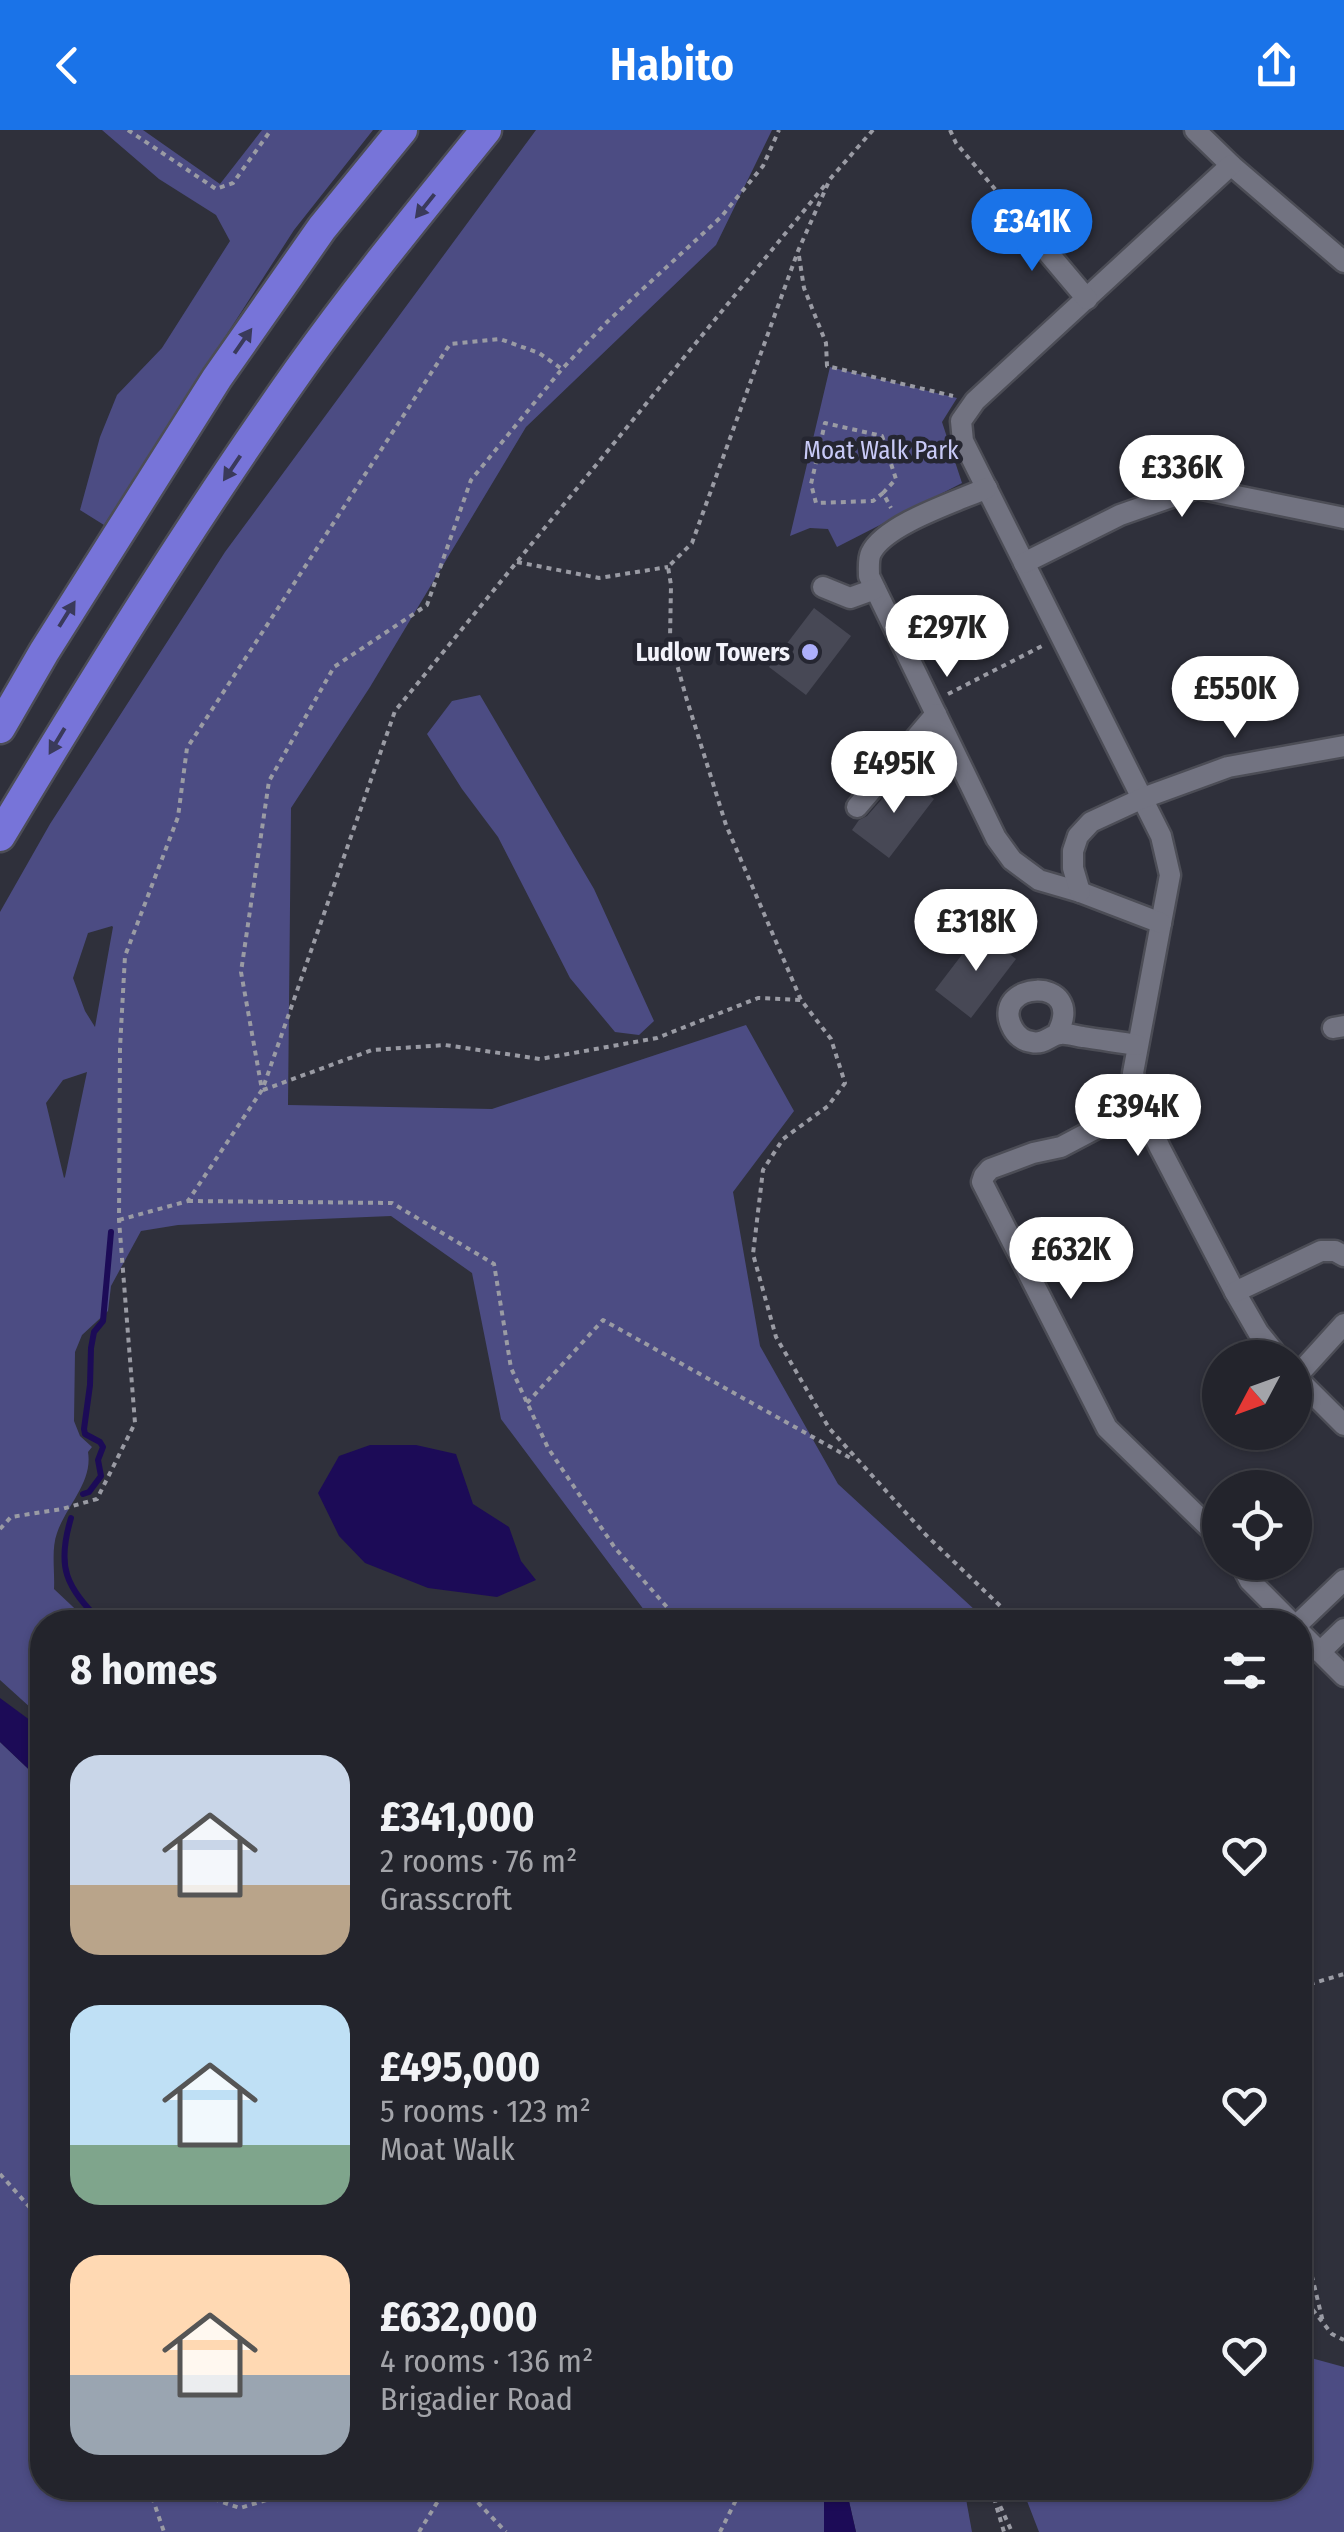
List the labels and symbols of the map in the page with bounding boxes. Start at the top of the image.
pin: £341K [962,189,1102,274]
one-way arrow [415,193,436,218]
one-way arrow [233,327,252,354]
pin: £336K [1112,435,1252,520]
park label: Moat Walk Park [803,436,959,466]
one-way arrow [223,454,242,481]
pin: £297K [877,595,1017,680]
one-way arrow [58,600,76,628]
place label: Ludlow Towers [636,638,790,668]
marker: Ludlow Towers [799,641,821,663]
pin: £550K [1165,656,1305,741]
one-way arrow [49,727,66,755]
pin: £495K [824,731,964,816]
pin: £318K [906,889,1046,974]
pin: £394K [1068,1074,1208,1159]
pin: £632K [1001,1217,1141,1302]
north arrow [1202,1340,1312,1450]

